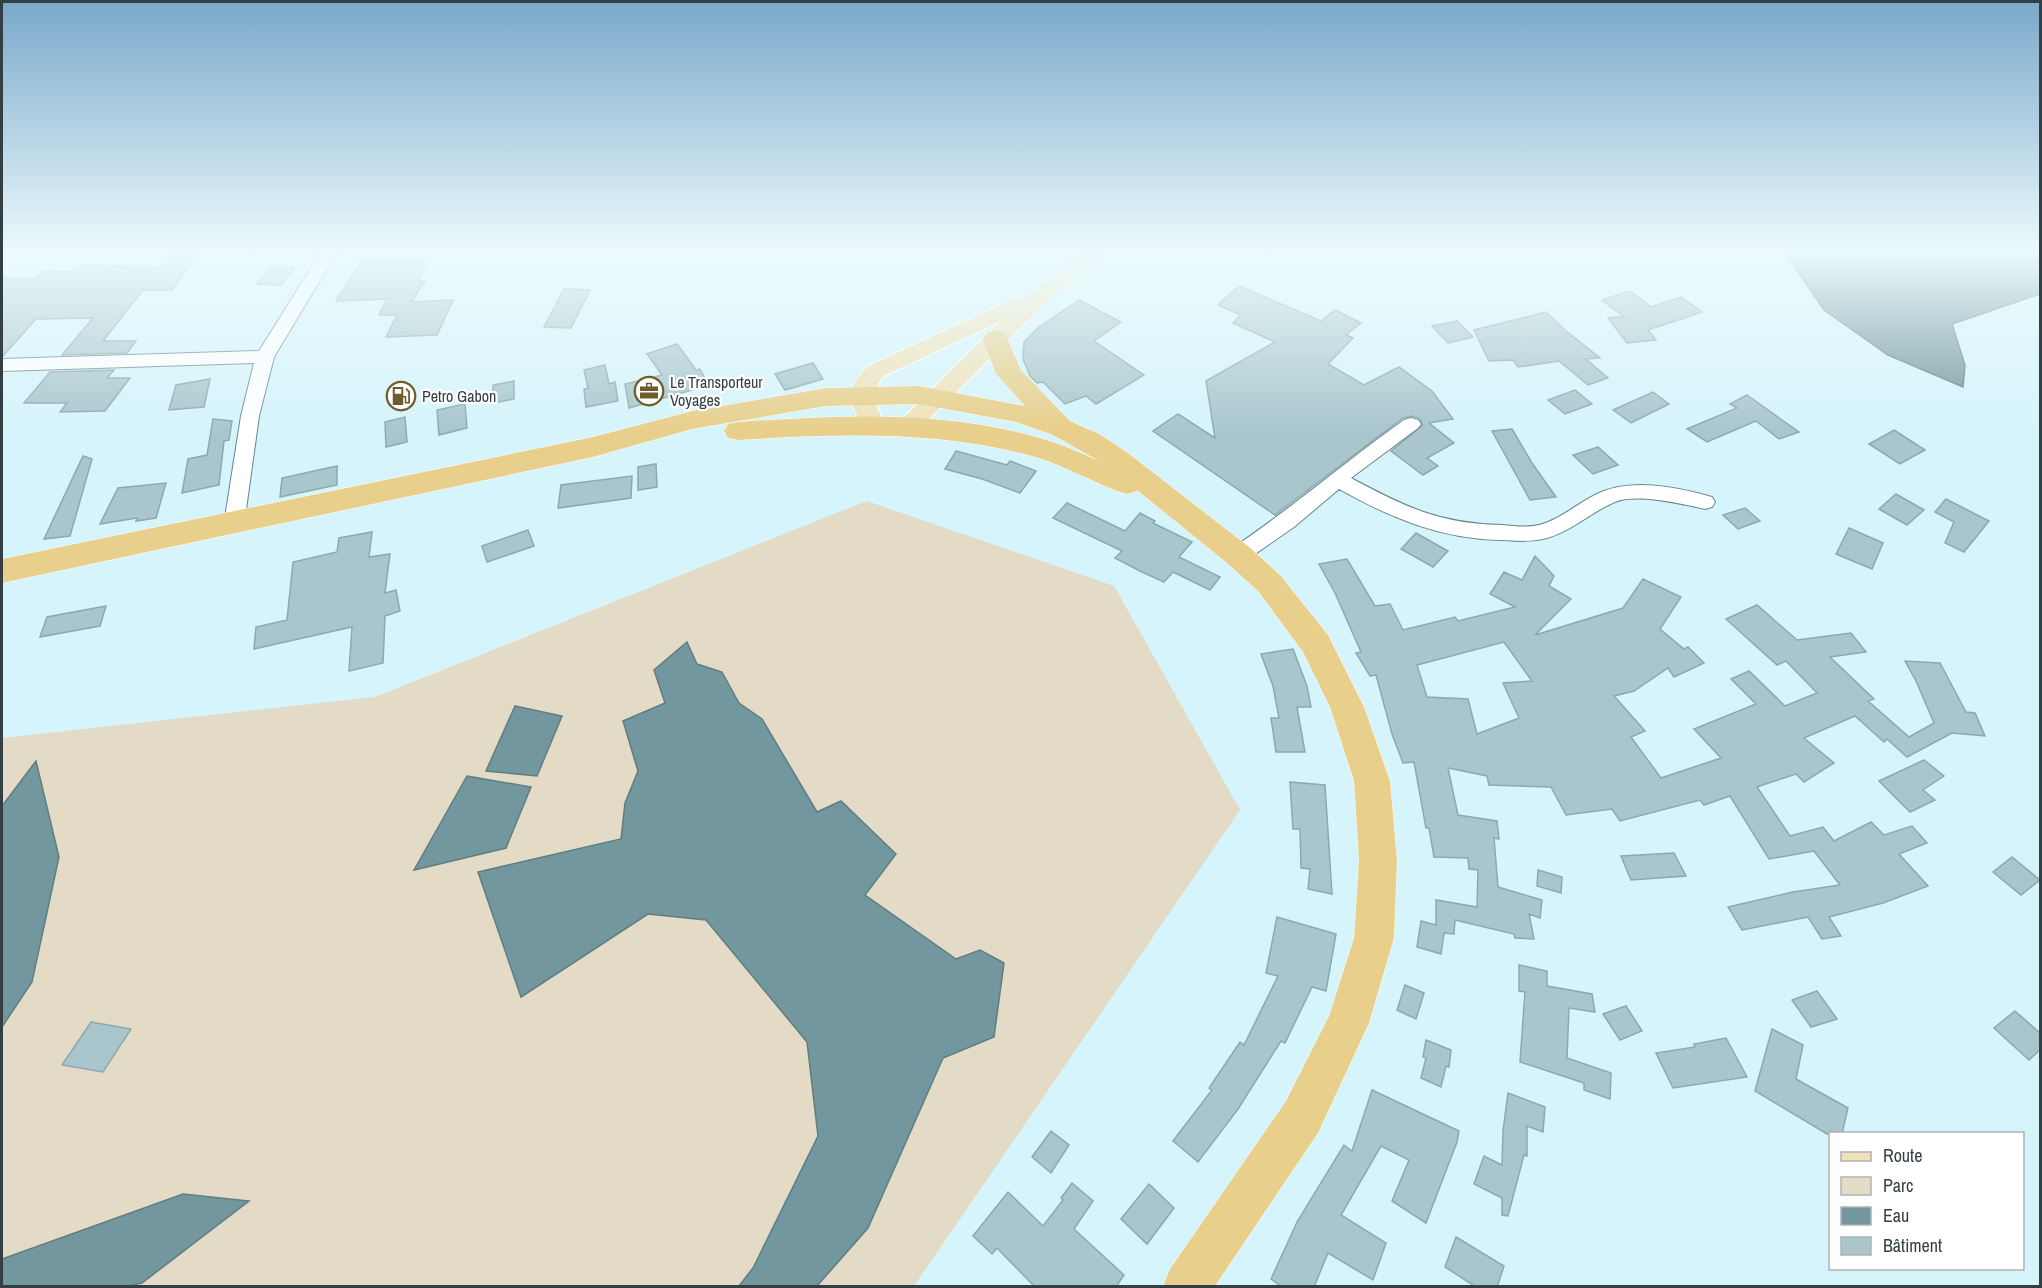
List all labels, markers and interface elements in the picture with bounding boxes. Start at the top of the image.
place label: Le Transporteur Voyages [670,371,763,411]
office icon: Le Transporteur Voyages [633,375,665,407]
fuel station icon: Petro Gabon [385,380,417,412]
place label: Petro Gabon [422,385,496,407]
legend [1829,1132,2024,1270]
text: Route [1883,1143,1922,1168]
text: Parc [1883,1173,1913,1198]
text: Eau [1883,1203,1909,1228]
text: Bâtiment [1883,1233,1942,1258]

